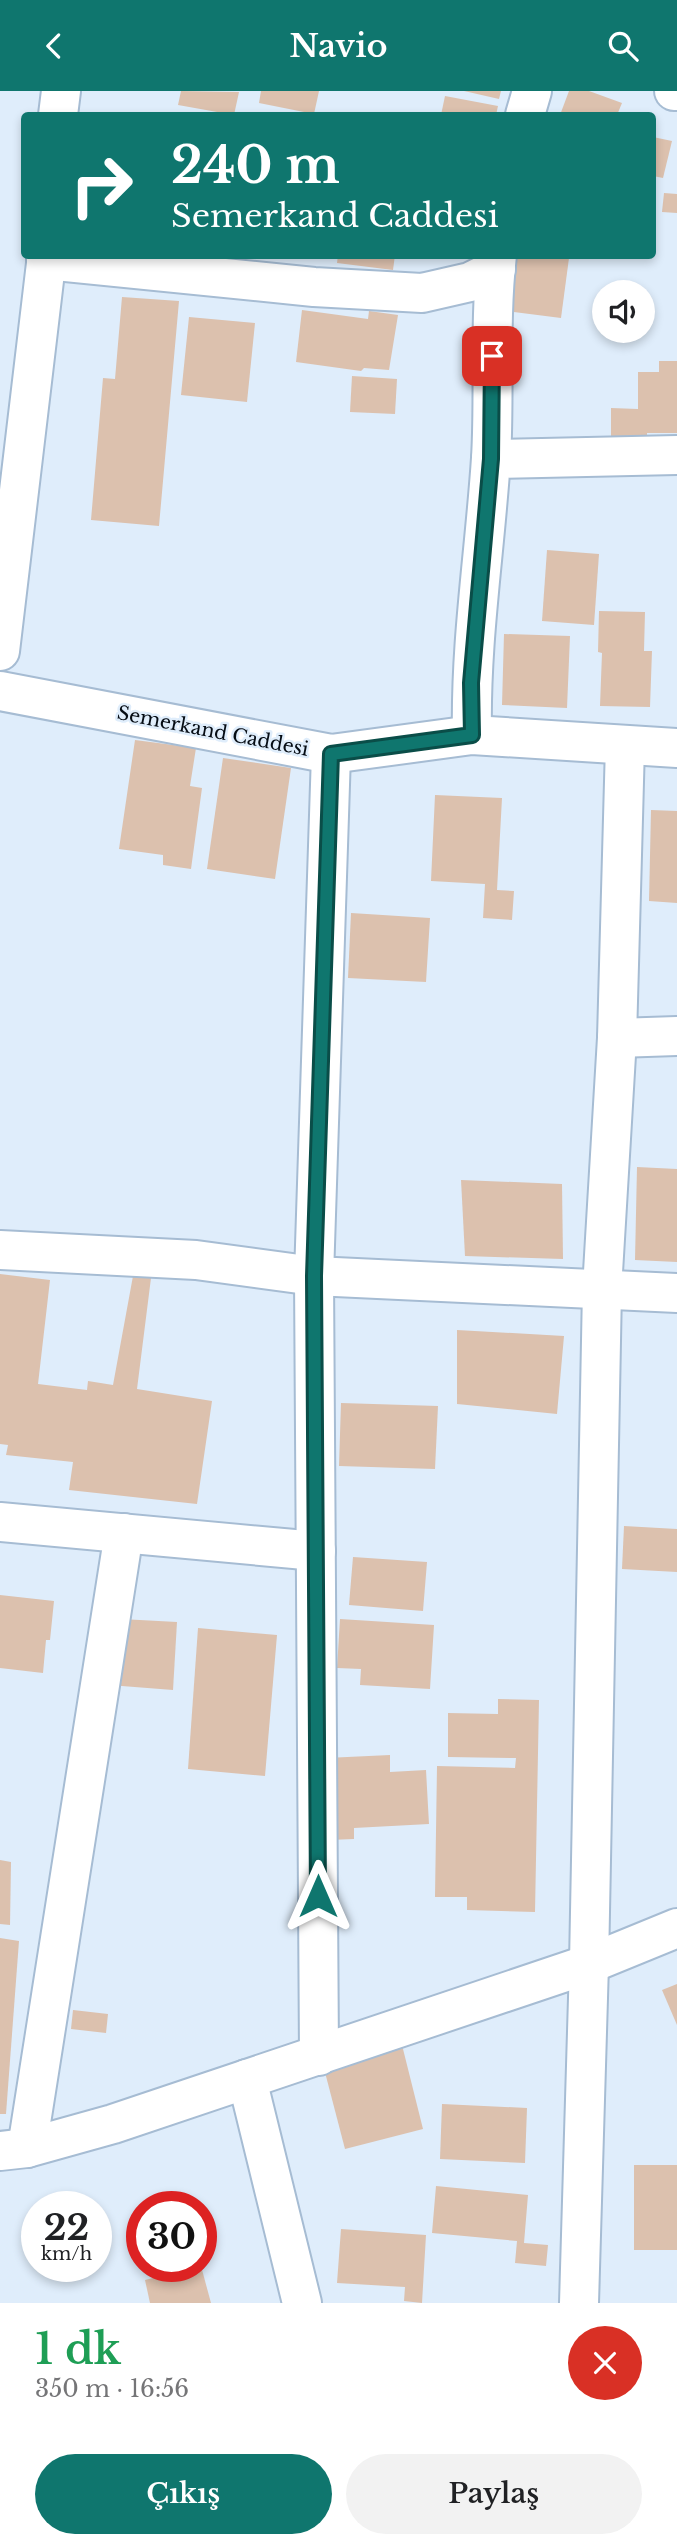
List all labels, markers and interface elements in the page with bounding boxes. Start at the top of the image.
text: Navio [289,26,388,66]
icon: back [35,27,73,65]
icon: search [604,27,642,65]
text: 240 m [171,135,340,196]
icon: right [56,140,147,231]
text: Semerkand Caddesi [171,196,499,236]
map controls [592,280,655,343]
button: sound [592,280,655,343]
pin [462,326,522,386]
icon: arrive [473,337,511,375]
street label: Semerkand Caddesi [115,701,311,761]
position arrow [281,1859,355,1933]
speed limit sign: 30 [126,2191,217,2282]
text: 22 [44,2206,89,2249]
text: km/h [41,2243,92,2265]
text: 1 dk [35,2323,121,2375]
button: close [568,2326,642,2400]
text: 350 m · 16:56 [35,2375,189,2403]
button: Çıkış [35,2454,332,2534]
button: Paylaş [346,2454,642,2534]

